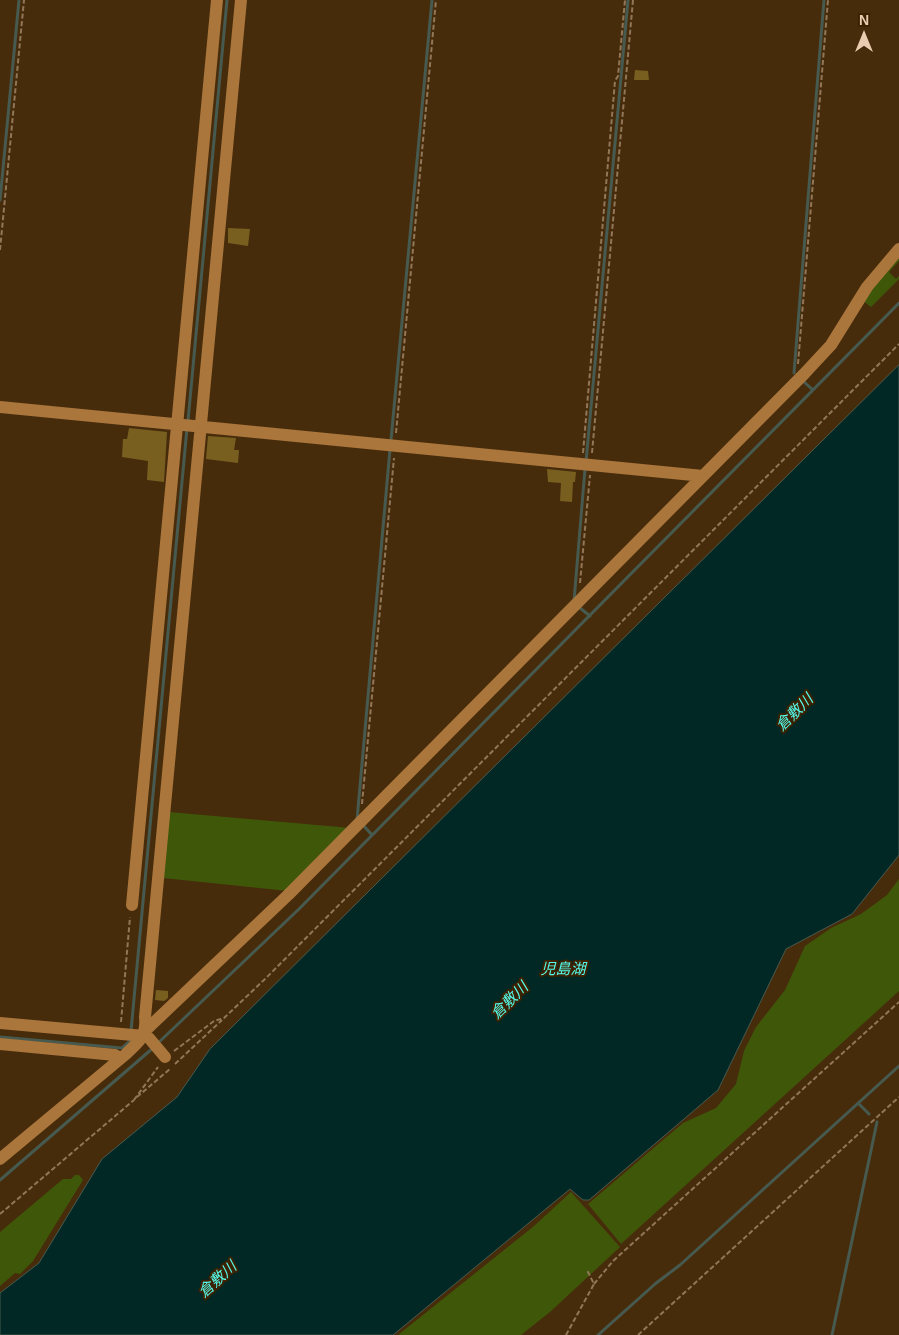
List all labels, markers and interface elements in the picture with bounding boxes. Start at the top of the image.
north arrow [839,10,889,60]
text: N [859,12,869,28]
water label: 倉敷川 [773,691,817,735]
water label: 児島湖 [541,961,585,979]
water label: 倉敷川 [488,979,532,1023]
water label: 倉敷川 [195,1258,241,1302]

